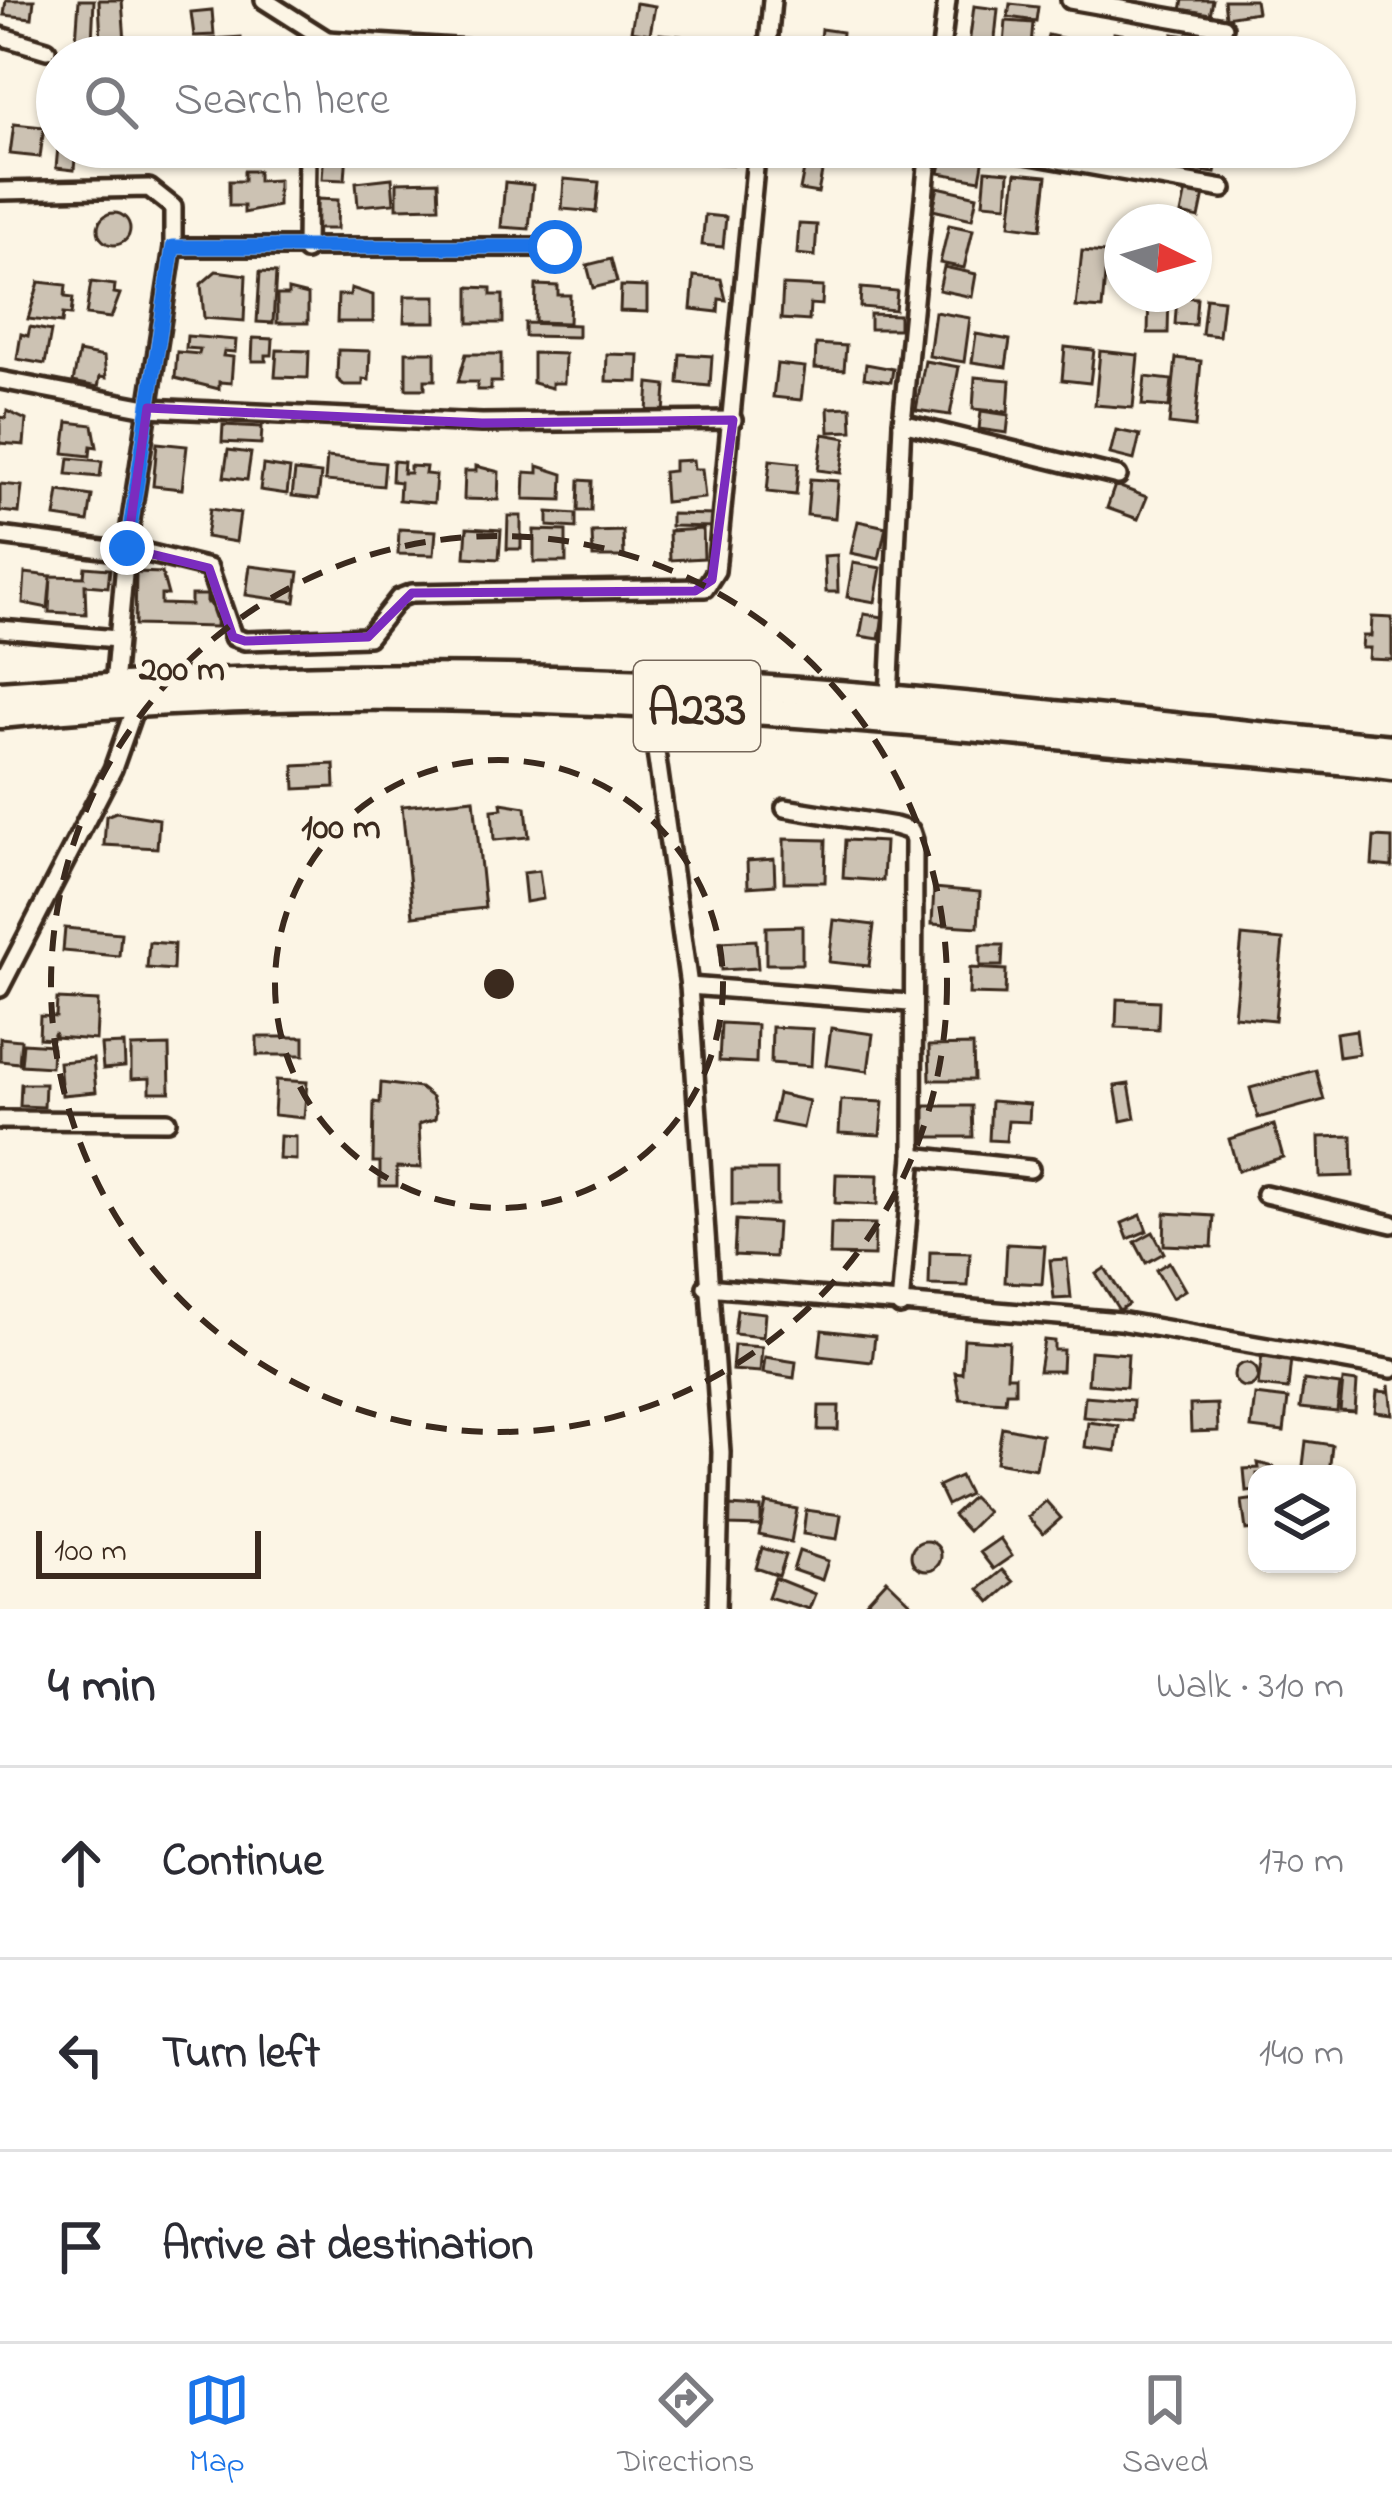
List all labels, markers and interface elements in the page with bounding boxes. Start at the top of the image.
search box [36,36,1356,168]
icon: search [78,69,144,135]
text: Search here [174,69,390,135]
north arrow [1104,204,1212,312]
route start [528,220,582,274]
route end [100,521,154,575]
text: 200 m [138,645,225,698]
road number: A233 [634,661,760,751]
text: 100 m [301,803,381,856]
centre of rings [478,963,520,1005]
map controls [1248,1465,1356,1573]
button: layers [1248,1465,1356,1573]
scale bar [36,1525,261,1578]
text: 100 m [54,1528,127,1576]
text: 4 min [48,1650,156,1725]
text: Walk · 310 m [1156,1659,1344,1716]
icon: ahead [48,1830,114,1896]
text: Continue [162,1830,323,1896]
text: 170 m [1259,1834,1344,1891]
icon: left [48,2022,114,2088]
text: Turn left [162,2022,320,2088]
text: 140 m [1259,2026,1344,2083]
icon: arrive [48,2214,114,2280]
text: Arrive at destination [162,2214,533,2280]
tab: Map [184,2367,250,2487]
tab: Directions [617,2367,755,2487]
tab: Saved [1122,2367,1208,2487]

